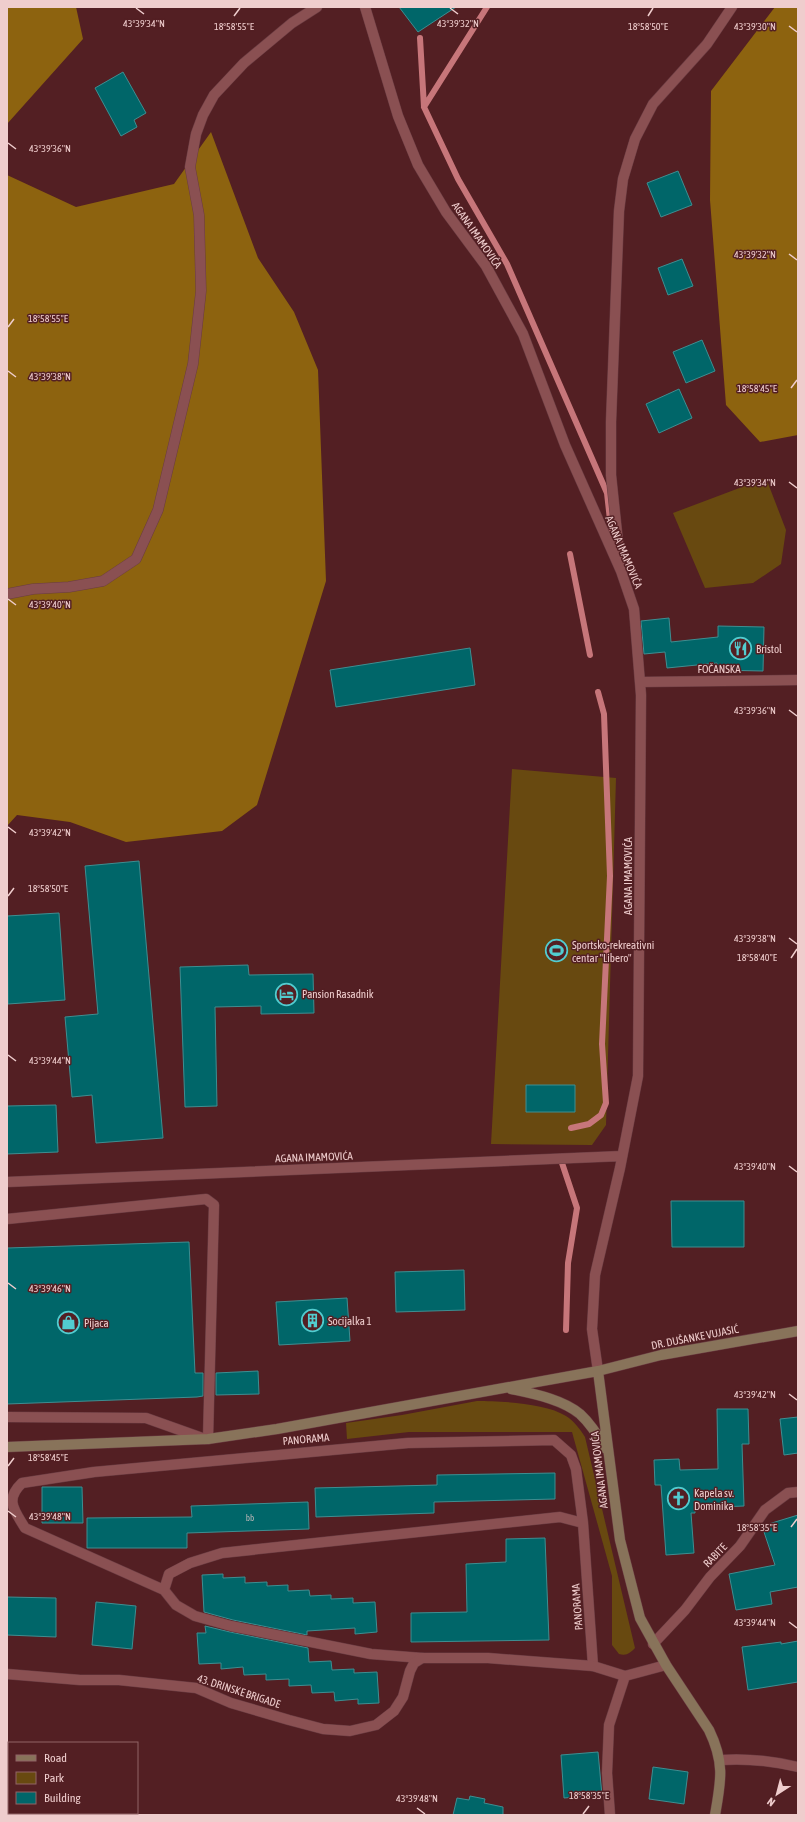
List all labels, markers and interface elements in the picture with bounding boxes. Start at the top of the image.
text: 43°39'34"N [123,18,165,29]
text: 43°39'32"N [437,18,479,29]
text: 18°58'55"E [214,21,255,32]
text: 18°58'50"E [628,21,669,32]
text: 43°39'30"N [734,21,776,32]
text: 43°39'36"N [29,143,71,154]
street label: AGANA IMAMOVIĆA [450,200,505,271]
text: 43°39'32"N [734,249,776,260]
text: 18°58'55"E [28,313,69,324]
text: 43°39'38"N [29,371,71,382]
text: 18°58'45"E [737,383,778,394]
text: 43°39'34"N [734,477,776,488]
street label: AGANA IMAMOVIĆA [603,514,645,591]
text: 43°39'40"N [29,599,71,610]
restaurant icon: Bristol [727,636,753,662]
place label: Bristol [756,643,782,655]
street label: FOČANSKA [697,663,741,675]
text: 43°39'36"N [734,705,776,716]
text: 43°39'42"N [29,827,71,838]
street label: AGANA IMAMOVIĆA [622,837,634,915]
text: 18°58'50"E [28,883,69,894]
text: 43°39'38"N [734,933,776,944]
sports icon: Sportsko-rekreativni centar "Libero" [543,938,569,964]
place label: Sportsko-rekreativni centar "Libero" [572,939,654,964]
text: 18°58'40"E [737,952,778,963]
hotel icon: Pansion Rasadnik [274,981,300,1007]
place label: Pansion Rasadnik [302,988,374,1000]
text: 43°39'44"N [29,1055,71,1066]
street label: AGANA IMAMOVIĆA [275,1150,354,1164]
text: 43°39'40"N [734,1161,776,1172]
text: 43°39'46"N [29,1283,71,1294]
building icon: Socijalka 1 [300,1308,326,1334]
shop icon: Pijaca [56,1310,82,1336]
place label: Socijalka 1 [328,1315,372,1327]
place label: Pijaca [84,1317,109,1329]
street label: DR. DUŠANKE VUJASIĆ [650,1323,740,1351]
text: 43°39'42"N [734,1389,776,1400]
street label: AGANA IMAMOVIĆA [588,1430,610,1509]
street label: PANORAMA [282,1431,330,1447]
text: 18°58'45"E [28,1452,69,1463]
church icon: Kapela sv. Dominika [665,1486,691,1512]
place label: Kapela sv. Dominika [694,1487,734,1512]
text: 43°39'48"N [29,1511,71,1522]
house number: bb [246,1513,254,1523]
text: 18°58'35"E [737,1522,778,1533]
street label: RABITE [701,1540,729,1569]
street label: PANORAMA [569,1583,585,1631]
text: 43°39'44"N [734,1617,776,1628]
street label: 43. DRINSKE BRIGADE [196,1672,282,1710]
legend [8,1742,138,1814]
text: Road [44,1751,67,1765]
text: Park [44,1771,65,1785]
north arrow [757,1774,797,1814]
text: 18°58'35"E [569,1790,610,1801]
text: Building [44,1791,82,1805]
text: 43°39'48"N [396,1793,438,1804]
text: N [765,1795,777,1809]

